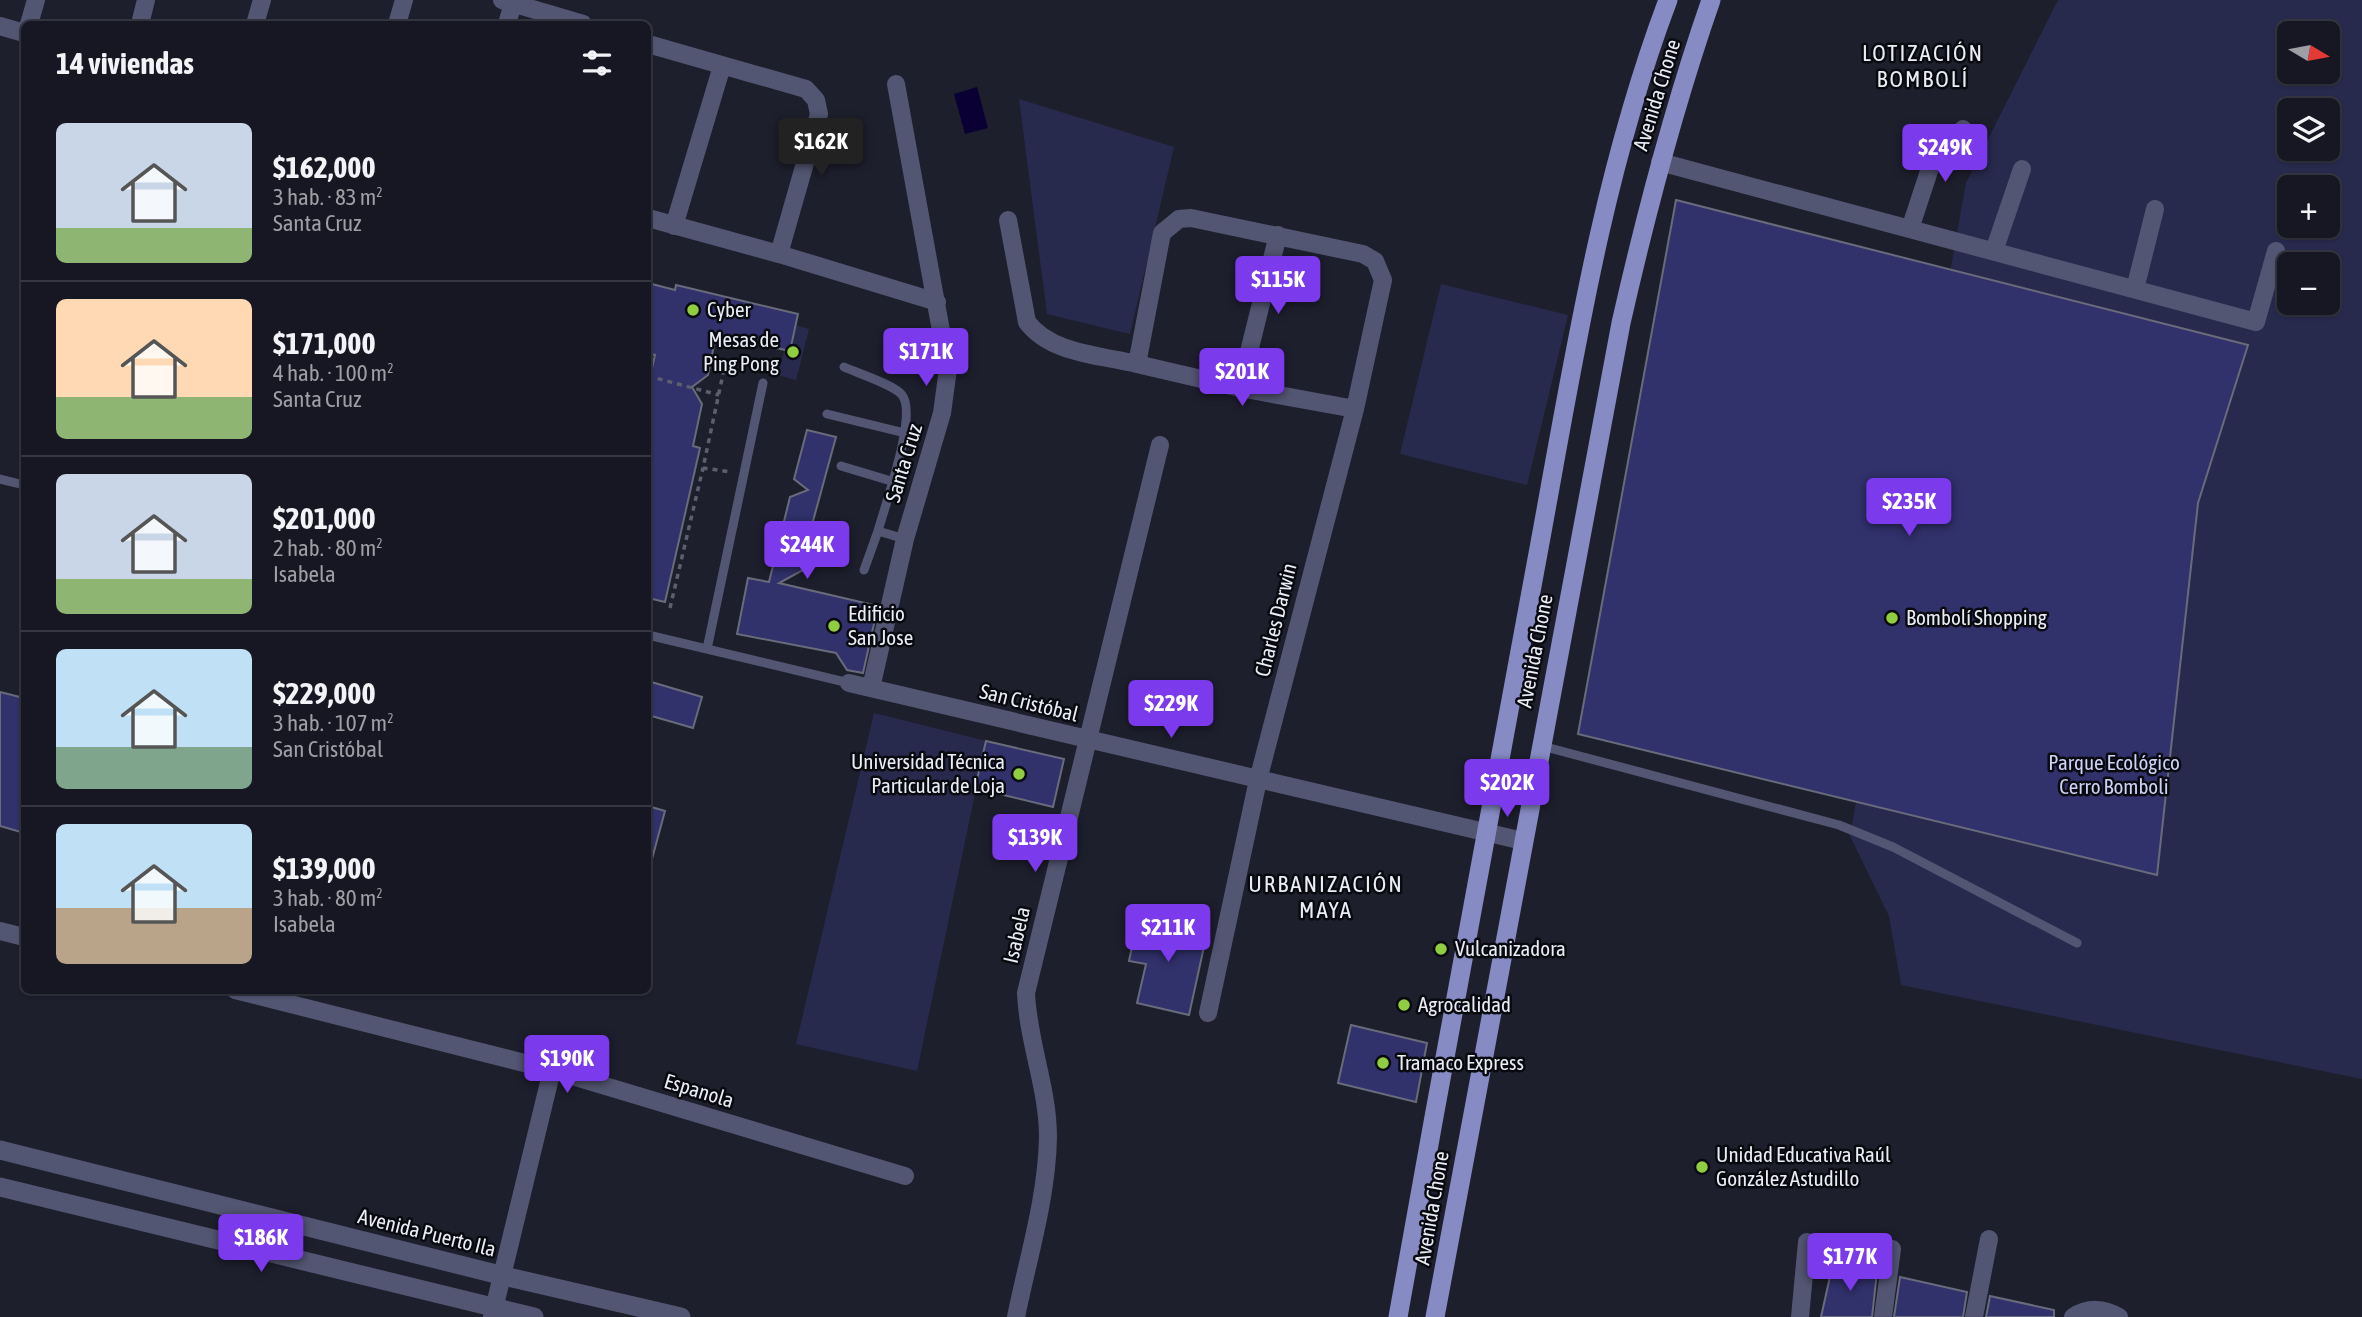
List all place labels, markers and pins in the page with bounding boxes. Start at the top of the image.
pin: $162K [772,118,870,178]
pin: $249K [1896,124,1994,184]
pin: $115K [1229,256,1327,316]
place label: Cyber [707,297,752,321]
marker: Cyber [685,302,701,318]
place label: Mesas de Ping Pong [703,327,779,375]
pin: $171K [877,328,975,388]
marker: Mesas de Ping Pong [785,344,801,360]
pin: $201K [1193,348,1291,408]
pin: $235K [1860,478,1958,538]
pin: $244K [758,522,856,581]
place label: Edificio San Jose [848,601,913,649]
place label: Bombolí Shopping [1906,605,2047,629]
marker: Bombolí Shopping [1884,610,1900,626]
marker: Edificio San Jose [826,618,842,634]
pin: $229K [1122,680,1220,740]
place label: Universidad Técnica Particular de Loja [851,749,1005,797]
pin: $202K [1458,760,1556,819]
marker: Universidad Técnica Particular de Loja [1011,766,1027,782]
pin: $139K [986,814,1084,874]
pin: $211K [1119,904,1217,964]
place label: Vulcanizadora [1455,936,1566,960]
marker: Vulcanizadora [1433,941,1449,957]
place label: Agrocalidad [1418,992,1511,1016]
marker: Agrocalidad [1396,997,1412,1013]
pin: $190K [518,1036,616,1095]
place label: Tramaco Express [1397,1050,1524,1074]
marker: Tramaco Express [1375,1055,1391,1071]
place label: Unidad Educativa Raúl González Astudillo [1716,1142,1891,1190]
marker: Unidad Educativa Raúl González Astudillo [1694,1159,1710,1175]
pin: $186K [212,1214,310,1274]
pin: $177K [1801,1234,1899,1293]

